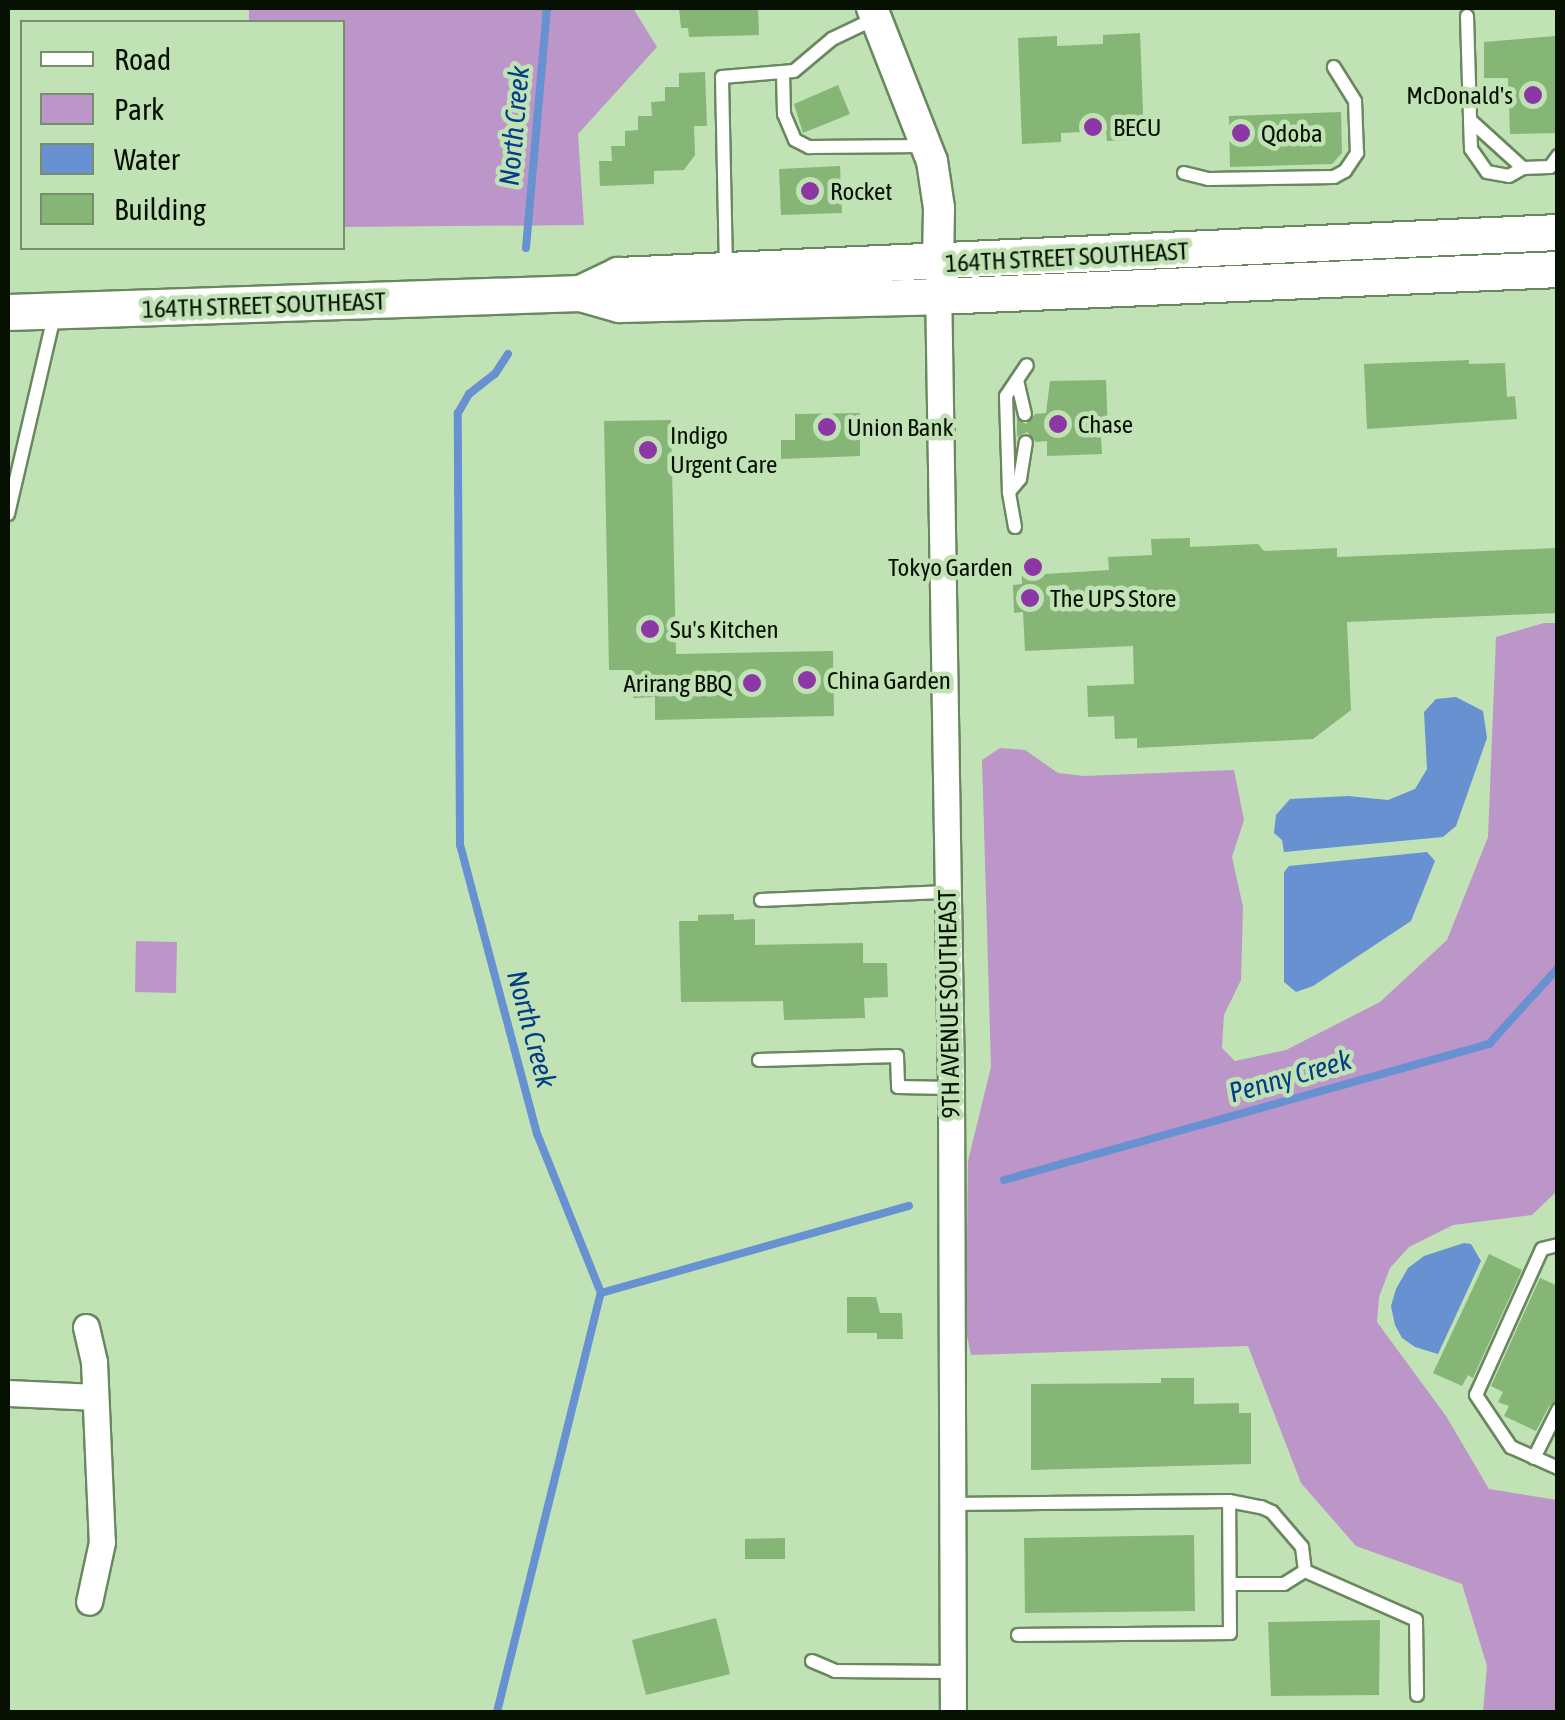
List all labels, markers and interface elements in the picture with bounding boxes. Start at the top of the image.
legend [20,20,345,250]
text: Road [114,42,171,76]
water label: North Creek [492,65,536,187]
place label: McDonald's [1406,80,1513,110]
marker: McDonald's [1522,84,1544,106]
text: Park [114,92,164,126]
place label: BECU [1113,112,1161,142]
marker: BECU [1082,116,1104,138]
place label: Qdoba [1261,118,1323,148]
marker: Qdoba [1230,122,1252,144]
text: Water [114,142,180,176]
place label: Rocket [830,176,893,206]
marker: Rocket [799,180,821,202]
text: Building [114,192,206,226]
street label: 164TH STREET SOUTHEAST [945,236,1189,278]
street label: 164TH STREET SOUTHEAST [142,286,386,324]
place label: Chase [1078,409,1133,439]
place label: Union Bank [847,412,954,442]
marker: Chase [1047,413,1069,435]
marker: Union Bank [816,416,838,438]
place label: Indigo Urgent Care [670,421,777,480]
marker: Indigo Urgent Care [635,437,661,463]
place label: Tokyo Garden [888,552,1013,582]
marker: Tokyo Garden [1022,556,1044,578]
place label: The UPS Store [1050,583,1176,613]
marker: The UPS Store [1019,587,1041,609]
place label: Su's Kitchen [670,614,779,644]
marker: Su's Kitchen [639,618,661,640]
place label: China Garden [827,665,951,695]
place label: Arirang BBQ [624,668,732,698]
marker: China Garden [796,669,818,691]
marker: Arirang BBQ [741,672,763,694]
street label: 9TH AVENUE SOUTHEAST [932,889,966,1119]
water label: North Creek [500,967,564,1091]
water label: Penny Creek [1225,1043,1355,1109]

